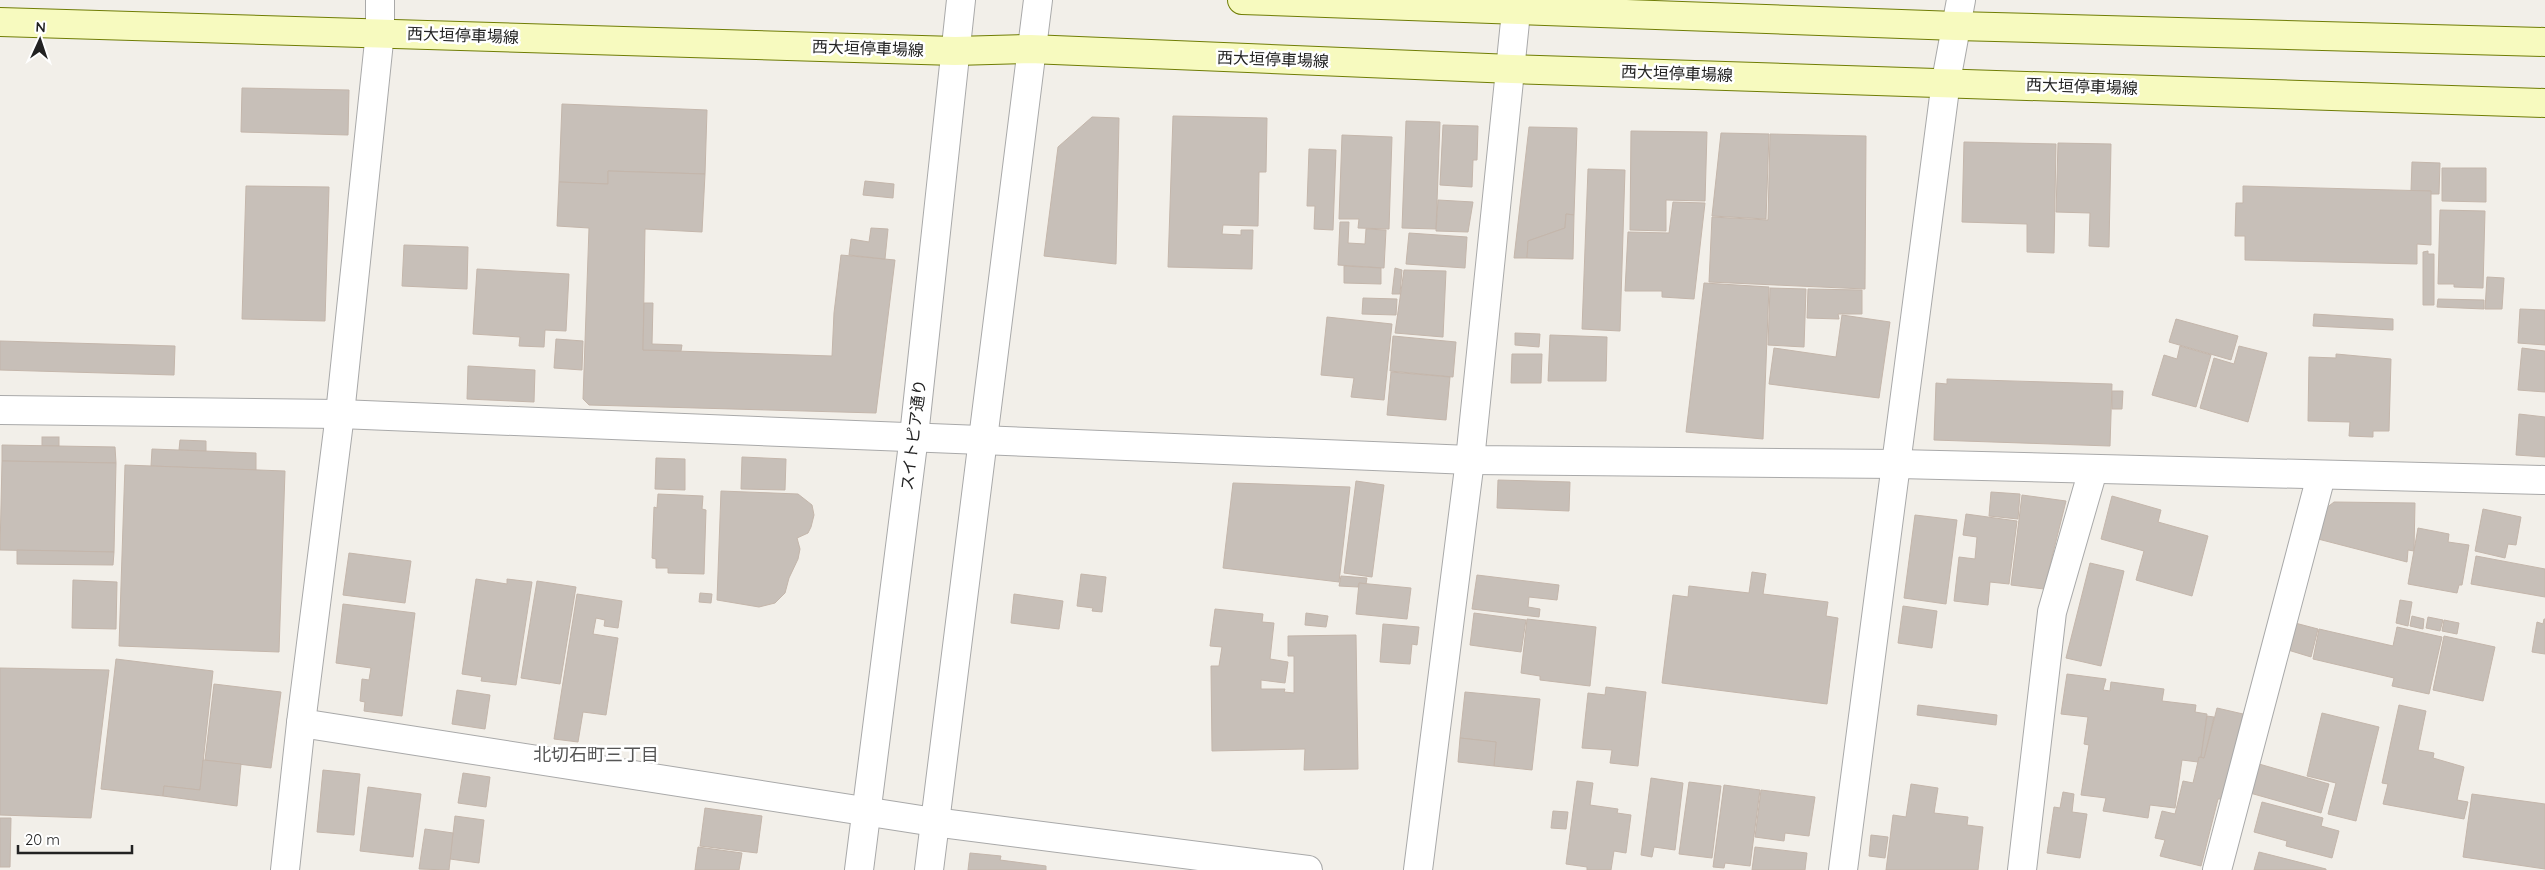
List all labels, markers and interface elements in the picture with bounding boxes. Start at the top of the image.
north arrow [15,15,65,65]
text: N [35,18,46,36]
street label: 西大垣停車場線 [407,23,519,47]
street label: 西大垣停車場線 [812,36,924,60]
street label: 西大垣停車場線 [1217,47,1329,71]
street label: 西大垣停車場線 [1621,61,1733,85]
street label: 西大垣停車場線 [2026,74,2138,98]
street label: スイトピア通り [896,378,930,492]
district label: 北切石町三丁目 [533,743,659,766]
scale bar [18,822,131,854]
text: 20 m [25,830,60,849]

